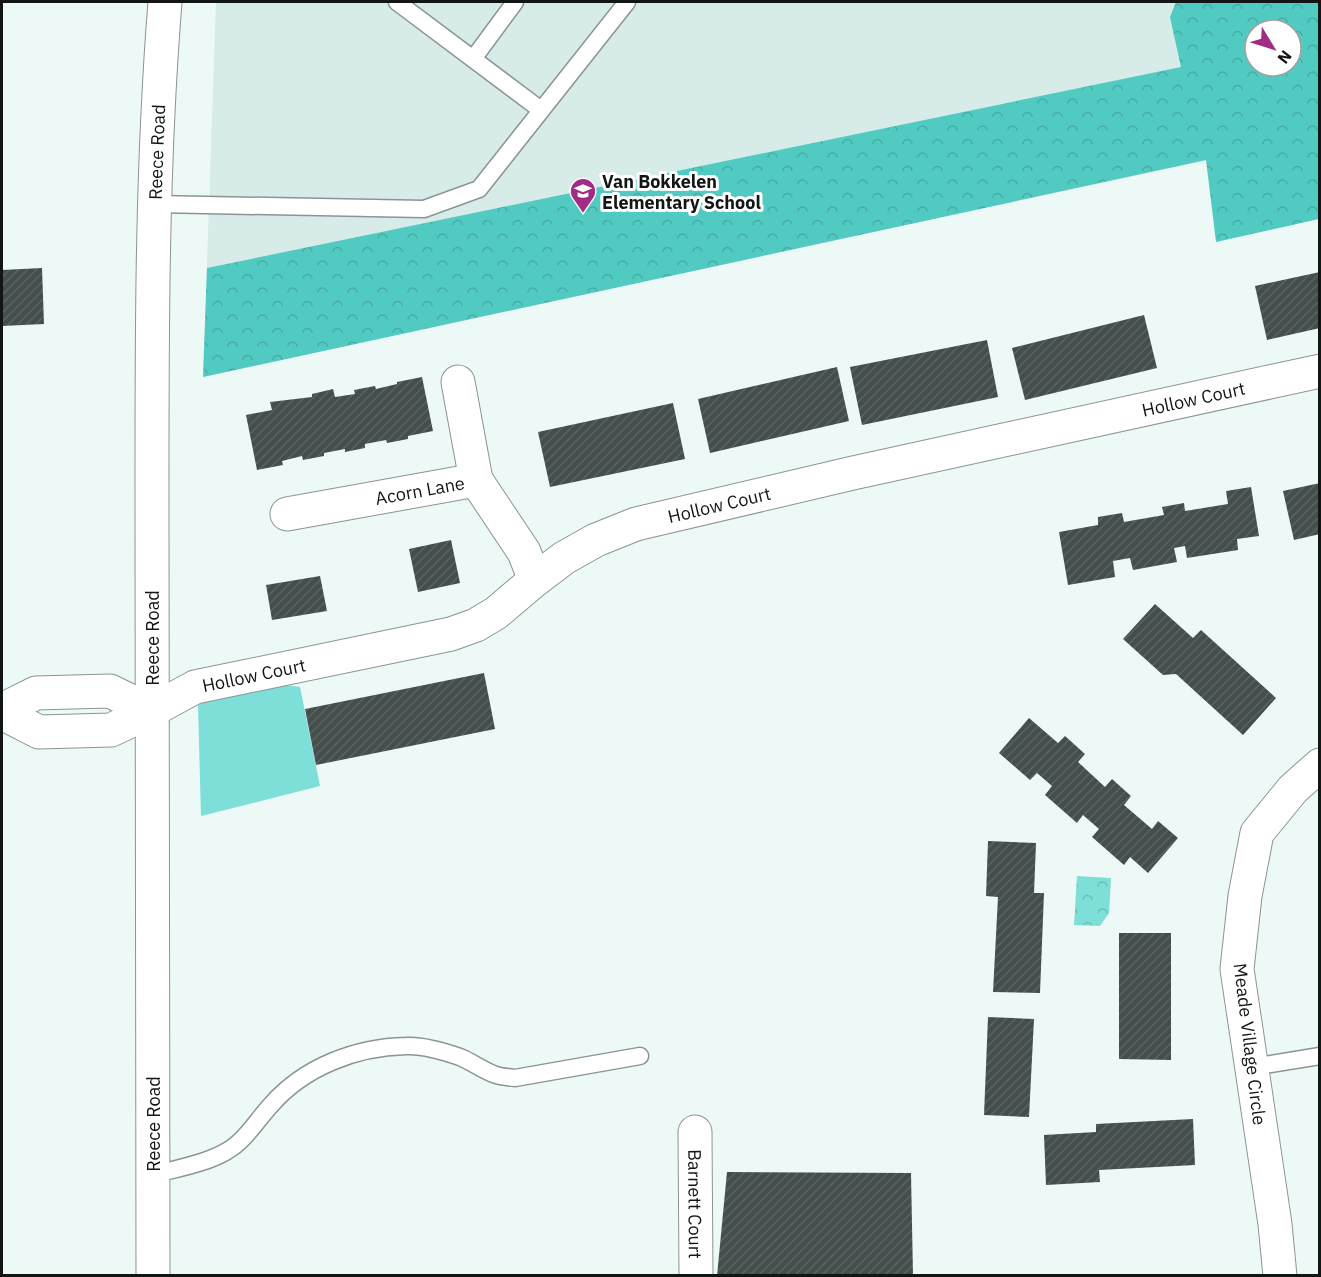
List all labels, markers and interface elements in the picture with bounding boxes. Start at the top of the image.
north arrow [1243,18,1303,78]
text: N [1273,47,1296,68]
street label: Reece Road [143,104,170,200]
place label: Van Bokkelen Elementary School [602,170,761,214]
school or university icon: Van Bokkelen Elementary School [568,176,598,214]
street label: Hollow Court [1140,376,1247,421]
street label: Acorn Lane [373,471,467,509]
street label: Hollow Court [665,481,773,528]
street label: Reece Road [141,590,164,686]
street label: Hollow Court [200,653,308,697]
street label: Meade Village Circle [1229,962,1271,1126]
street label: Reece Road [142,1076,165,1172]
street label: Barnett Court [684,1149,707,1259]

